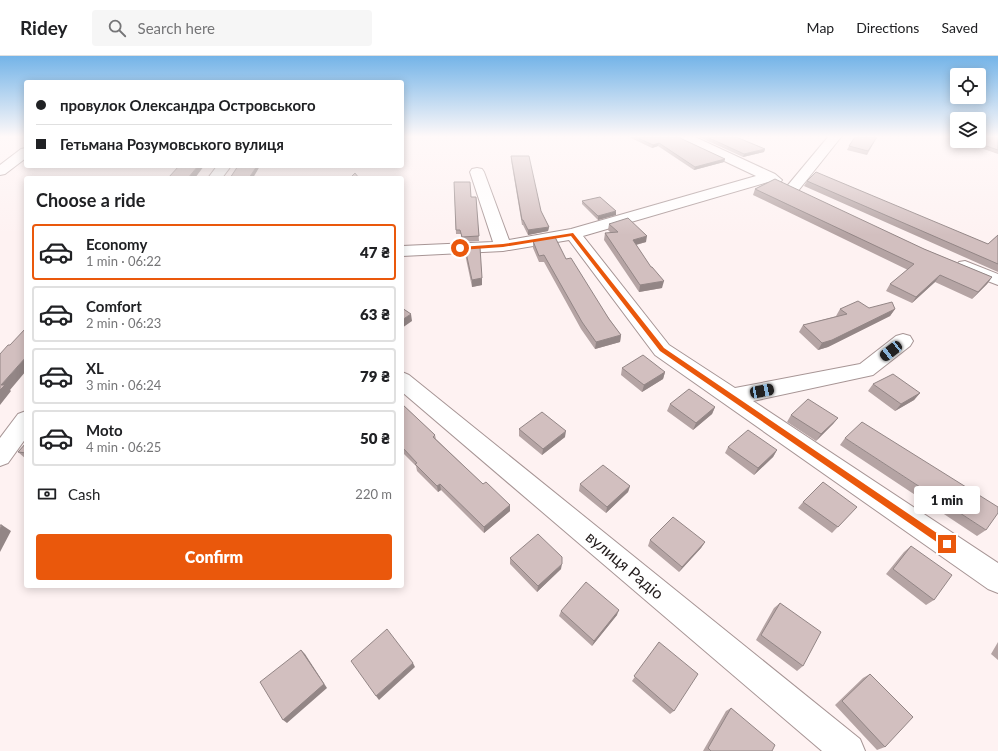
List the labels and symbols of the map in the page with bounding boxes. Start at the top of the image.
route start [451,239,469,257]
car [878,339,904,363]
car [749,383,775,399]
callout: 1 min [914,486,980,514]
street label: вулиця Радіо [583,527,668,603]
route end [938,535,956,553]

